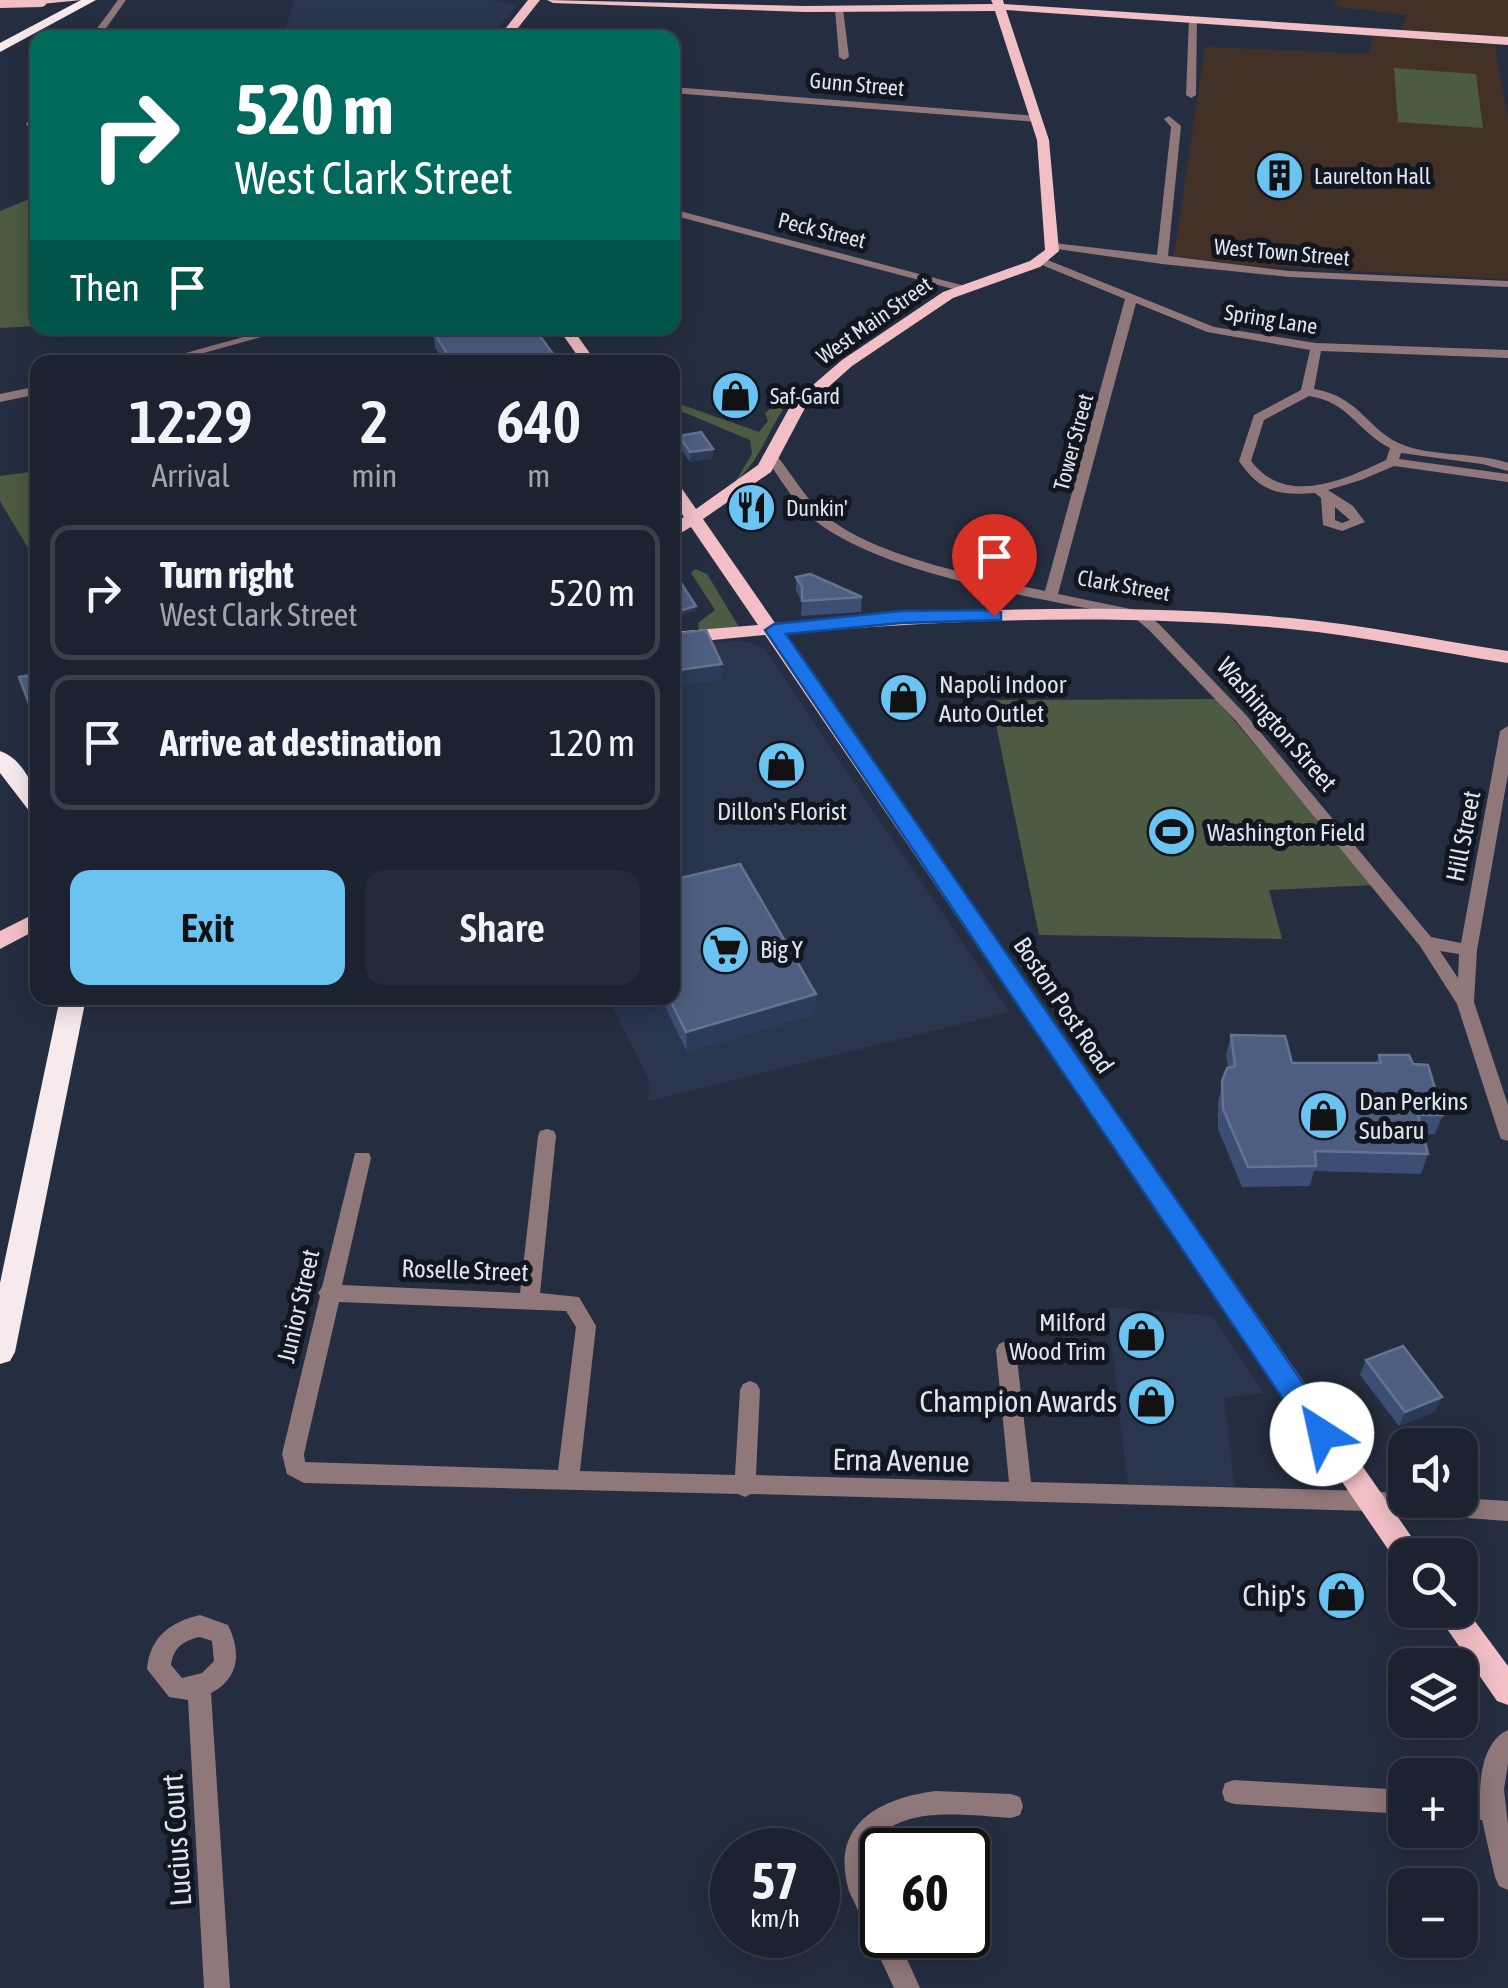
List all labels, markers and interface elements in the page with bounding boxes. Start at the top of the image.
street label: Gunn Street [809,67,905,101]
text: 520 m [235,69,394,149]
icon: right [70,70,200,200]
building icon: Laurelton Hall [1253,150,1305,202]
text: West Clark Street [235,152,513,204]
place label: Laurelton Hall [1314,163,1431,189]
street label: Peck Street [775,207,869,253]
street label: West Town Street [1213,233,1351,271]
icon: arrive [160,260,215,315]
text: Then [70,266,140,309]
street label: West Main Street [812,271,936,369]
street label: Spring Lane [1223,299,1319,339]
shop icon: Saf-Gard [709,370,761,422]
place label: Saf-Gard [770,383,840,409]
text: 12:29 [129,387,252,456]
text: 2 [360,387,389,456]
text: 640 [496,387,581,456]
street label: Tower Street [1048,391,1098,493]
text: Arrival [152,457,230,494]
text: min [351,457,397,494]
text: m [527,457,550,494]
restaurant icon: Dunkin' [725,482,777,534]
place label: Dunkin' [786,495,848,521]
pin [952,514,1037,617]
icon: arrive [967,529,1022,584]
text: Turn right [160,553,294,596]
street label: Clark Street [1076,564,1172,606]
icon: right [75,565,130,620]
text: 520 m [549,571,635,614]
text: West Clark Street [160,596,358,633]
street label: Washington Street [1211,652,1343,796]
place label: Napoli Indoor Auto Outlet [939,670,1067,727]
shop icon: Napoli Indoor Auto Outlet [878,672,930,724]
icon: arrive [75,715,130,770]
text: Arrive at destination [160,721,442,764]
text: 120 m [549,721,635,764]
shop icon: Dillon's Florist [756,739,808,791]
street label: Hill Street [1440,788,1486,884]
place label: Dillon's Florist [717,797,847,825]
sports icon: Washington Field [1146,806,1198,858]
place label: Washington Field [1207,818,1365,846]
button: Exit [70,870,345,985]
button: Share [365,870,640,985]
supermarket icon: Big Y [699,923,751,975]
street label: Boston Post Road [1008,932,1120,1078]
place label: Big Y [760,935,803,963]
place label: Dan Perkins Subaru [1359,1087,1468,1144]
shop icon: Dan Perkins Subaru [1298,1089,1350,1141]
street label: Junior Street [271,1247,325,1365]
street label: Roselle Street [401,1254,529,1286]
place label: Milford Wood Trim [1009,1308,1106,1365]
shop icon: Milford Wood Trim [1115,1310,1167,1362]
shop icon: Champion Awards [1126,1376,1178,1428]
position arrow [1270,1382,1374,1486]
place label: Champion Awards [920,1384,1117,1418]
map controls [1388,1428,1478,1958]
button: sound [1388,1428,1478,1518]
street label: Erna Avenue [832,1442,970,1478]
button: search [1388,1538,1478,1628]
shop icon: Chip's [1315,1570,1367,1622]
place label: Chip's [1243,1578,1306,1612]
button: layers [1388,1648,1478,1738]
button: + [1388,1758,1478,1848]
street label: Lucius Court [154,1773,198,1907]
speed limit sign: 60 [860,1828,990,1958]
text: 57 [751,1852,798,1910]
button: − [1388,1868,1478,1958]
text: km/h [750,1904,800,1932]

